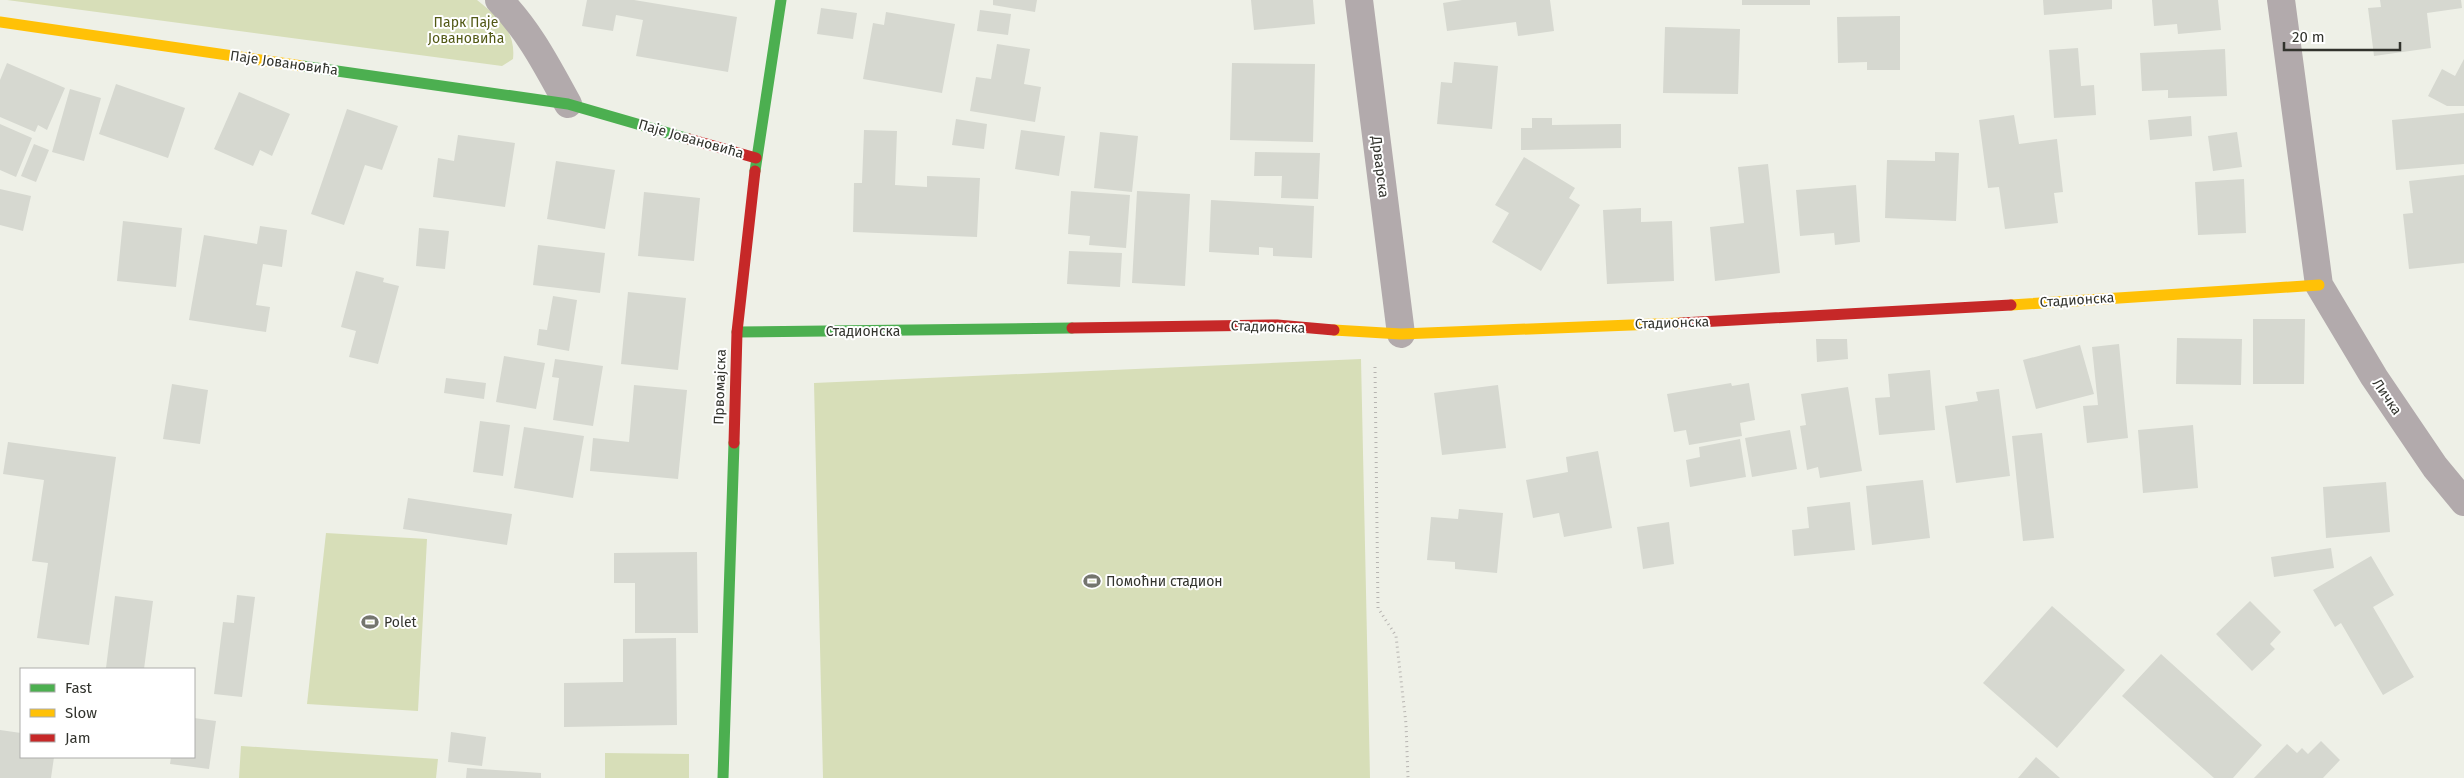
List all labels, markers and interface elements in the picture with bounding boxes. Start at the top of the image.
park label: Парк Паје Јовановића [428,14,504,47]
scale bar [2284,20,2400,52]
text: 20 m [2292,28,2325,46]
street label: Паје Јовановића [229,47,339,79]
street label: Паје Јовановића [636,116,746,162]
street label: Дрварска [1368,134,1392,199]
street label: Стадионска [2039,289,2115,311]
street label: Стадионска [1634,313,1710,333]
street label: Стадионска [1230,317,1306,337]
street label: Стадионска [826,323,900,340]
street label: Првомајска [710,349,730,425]
street label: Личка [2369,376,2405,418]
sports icon: Помоћни стадион [1082,571,1102,591]
place label: Помоћни стадион [1106,573,1223,590]
sports icon: Polet [360,612,380,632]
place label: Polet [384,614,418,631]
legend [20,668,195,758]
text: Fast [65,679,92,697]
text: Slow [65,704,97,722]
text: Jam [65,729,91,747]

